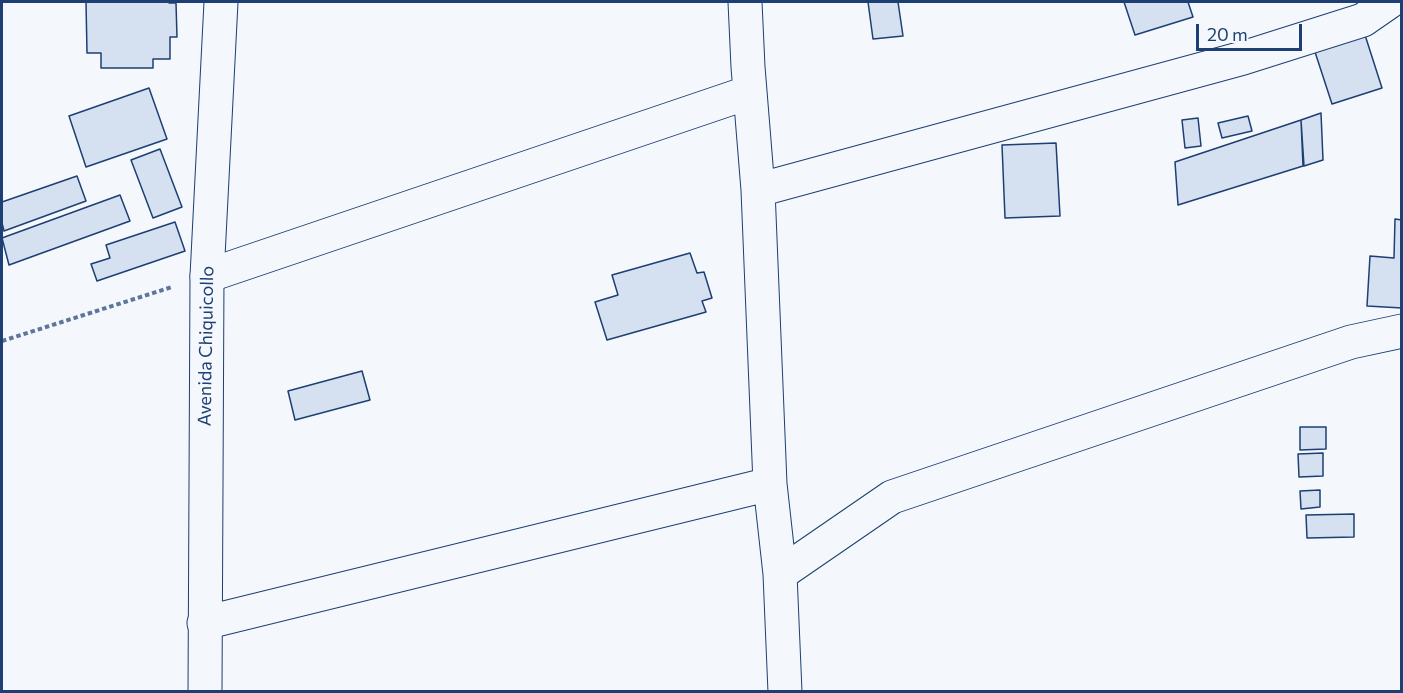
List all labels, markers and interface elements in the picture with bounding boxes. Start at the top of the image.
scale bar [1199,12,1306,50]
text: 20 m [1207,23,1248,45]
street label: Avenida Chiquicollo [194,266,218,426]

